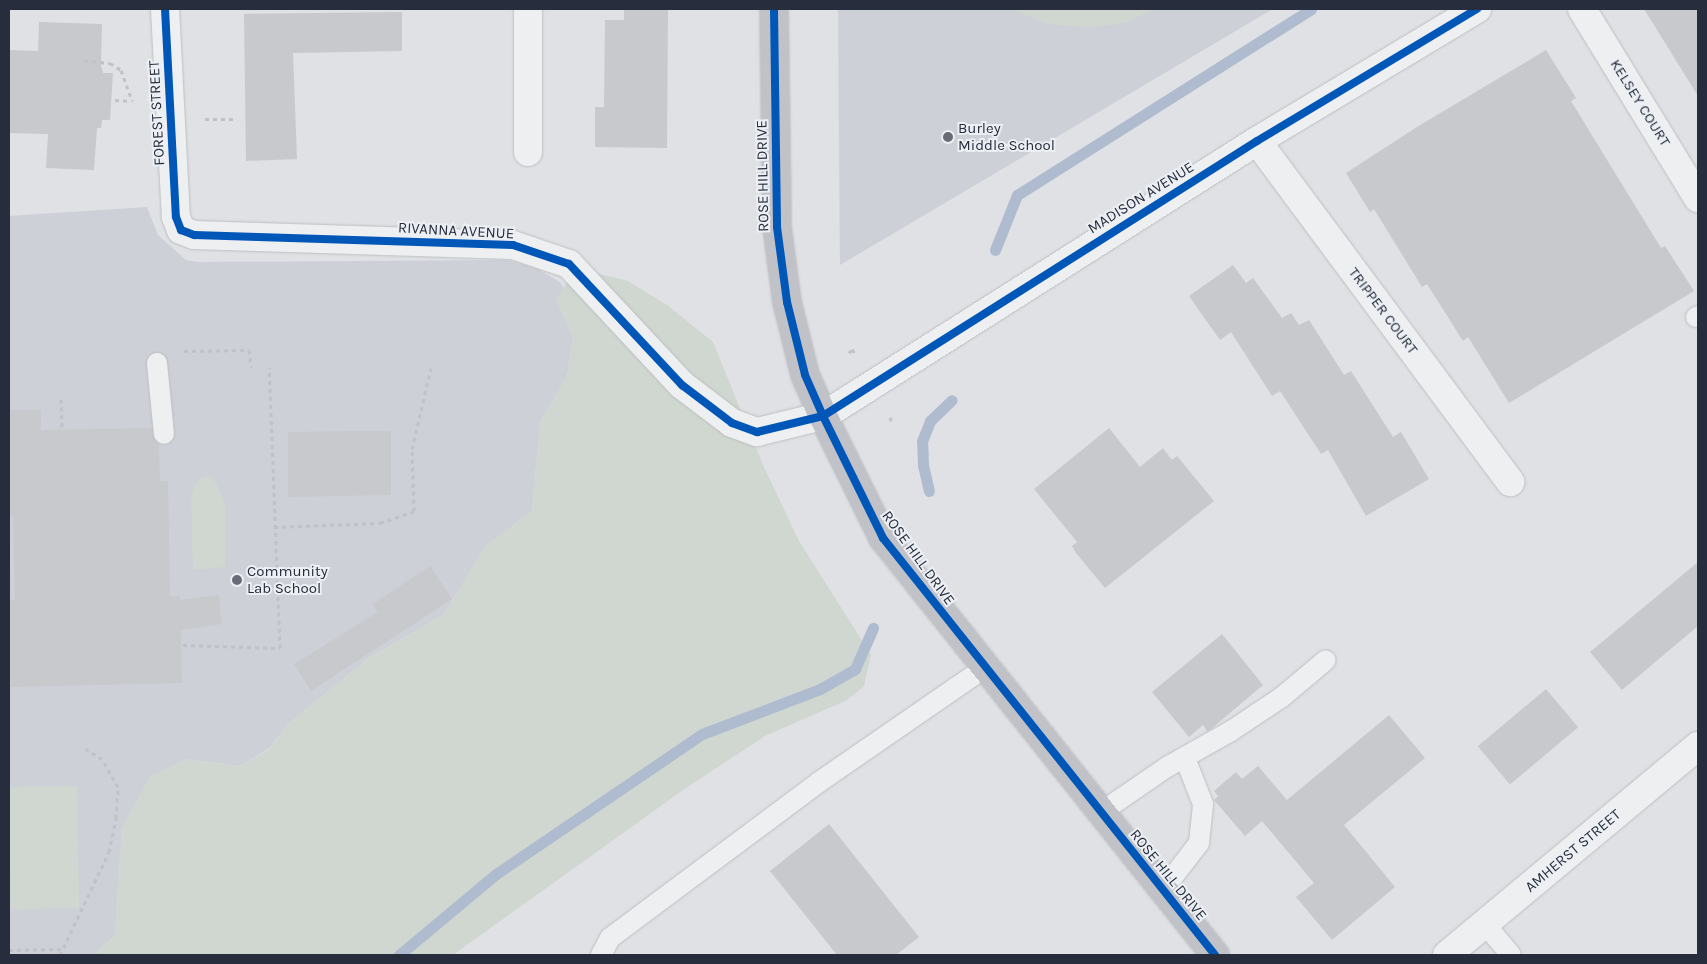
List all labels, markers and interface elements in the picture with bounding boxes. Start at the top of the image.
street label: KELSEY COURT [1606,56,1674,150]
street label: FOREST STREET [145,60,169,166]
place label: Burley Middle School [958,119,1055,154]
street label: ROSE HILL DRIVE [753,120,773,232]
marker: Burley Middle School [942,131,954,143]
street label: MADISON AVENUE [1085,158,1197,238]
street label: RIVANNA AVENUE [398,219,514,243]
street label: TRIPPER COURT [1345,264,1421,358]
street label: ROSE HILL DRIVE [878,507,958,609]
place label: Community Lab School [247,562,328,597]
marker: Community Lab School [231,574,243,586]
street label: AMHERST STREET [1522,806,1624,896]
street label: ROSE HILL DRIVE [1126,826,1210,924]

